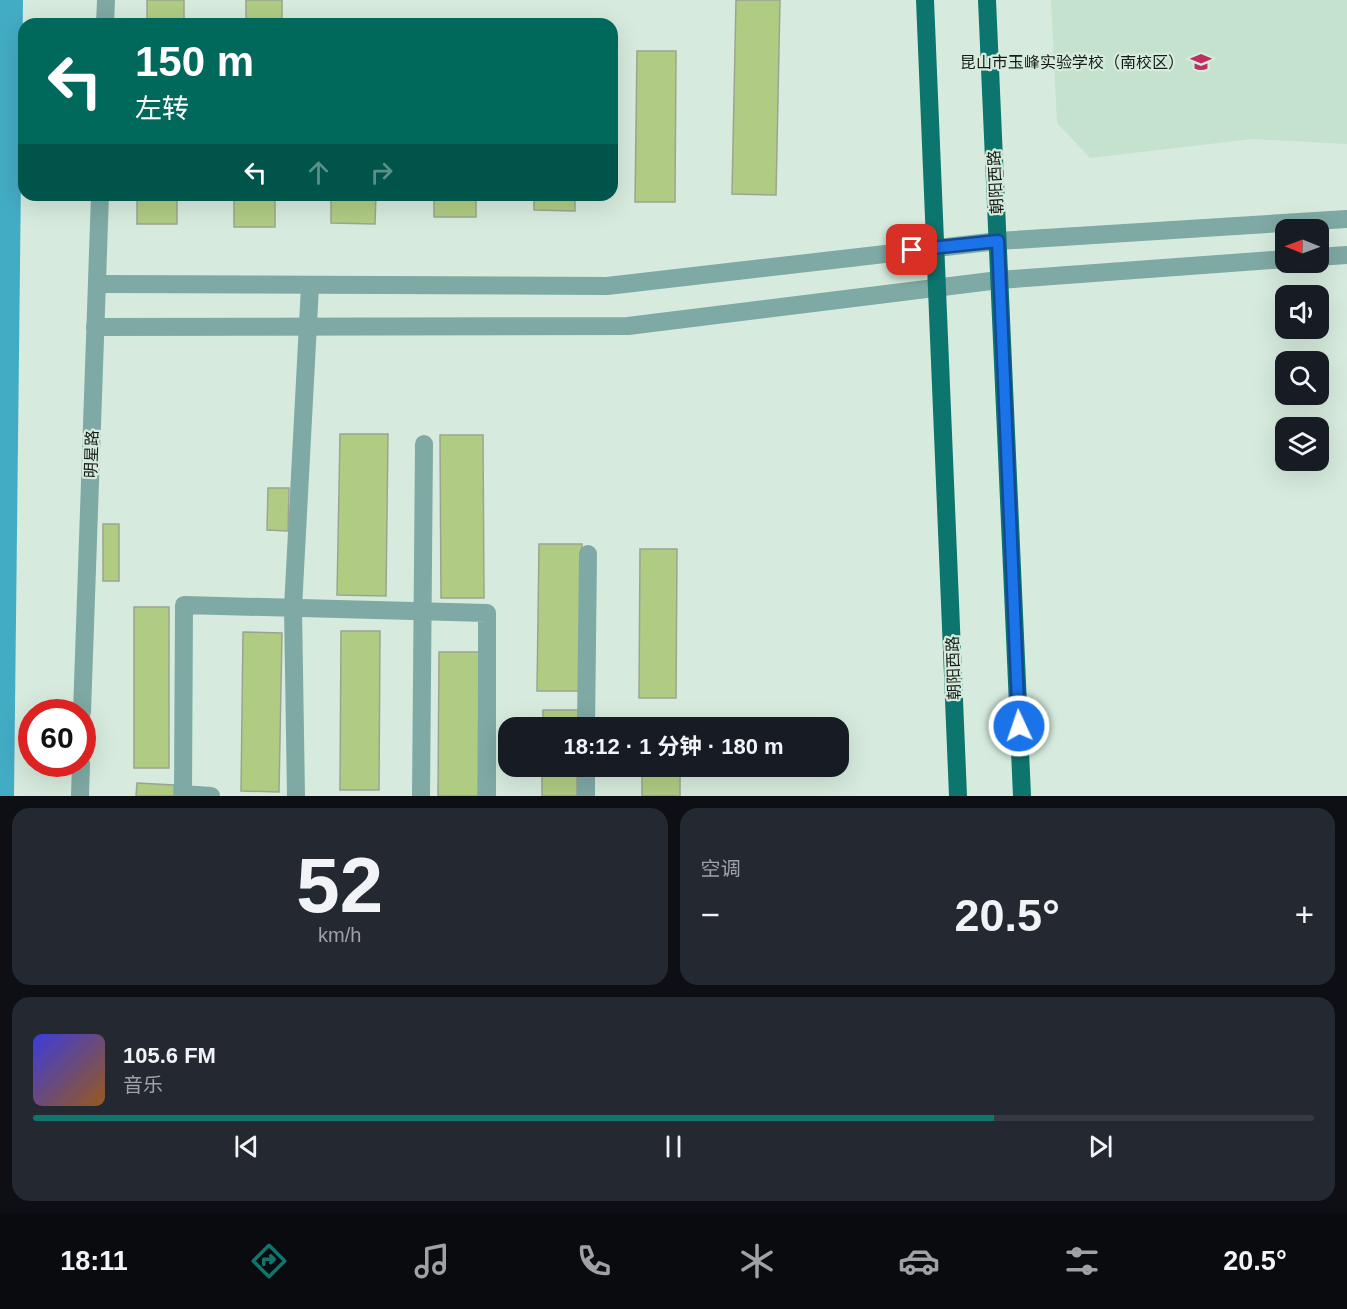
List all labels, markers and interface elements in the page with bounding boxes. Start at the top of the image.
text: 150 m [135,38,254,85]
icon: left [36,42,114,120]
school or university icon: 昆山市玉峰实验学校（南校区） [1189,50,1213,74]
place label: 昆山市玉峰实验学校（南校区） [960,54,1184,71]
text: 左转 [135,94,189,124]
street label: 朝阳西路 [985,150,1006,214]
icon: left [239,156,272,189]
icon: ahead [302,156,335,189]
icon: right [365,156,398,189]
north arrow [1275,219,1329,273]
map controls [1275,219,1329,471]
pin [886,224,937,275]
icon: arrive [895,233,928,266]
button: sound [1275,285,1329,339]
button: search [1275,351,1329,405]
button: layers [1275,417,1329,471]
street label: 明星路 [82,430,101,478]
street label: 朝阳西路 [944,636,963,700]
position arrow [987,694,1051,758]
speed limit sign: 60 [18,699,96,777]
text: 18:12 · 1 分钟 · 180 m [563,734,784,759]
text: 52 [296,841,383,929]
text: 空调 [701,858,741,880]
text: 20.5° [954,890,1060,941]
text: − [701,896,720,933]
text: + [1295,896,1314,933]
text: km/h [318,924,361,946]
text: 105.6 FM [123,1043,216,1068]
text: 音乐 [123,1074,163,1096]
icon: previous [230,1130,263,1163]
icon: pause [657,1130,690,1163]
icon: next [1084,1130,1117,1163]
icon: directions [248,1240,290,1282]
icon: music [411,1240,453,1282]
icon: phone [573,1240,615,1282]
icon: climate [736,1240,778,1282]
icon: car [898,1240,940,1282]
icon: filters [1061,1240,1103,1282]
text: 18:11 [60,1246,128,1276]
text: 20.5° [1223,1246,1287,1276]

